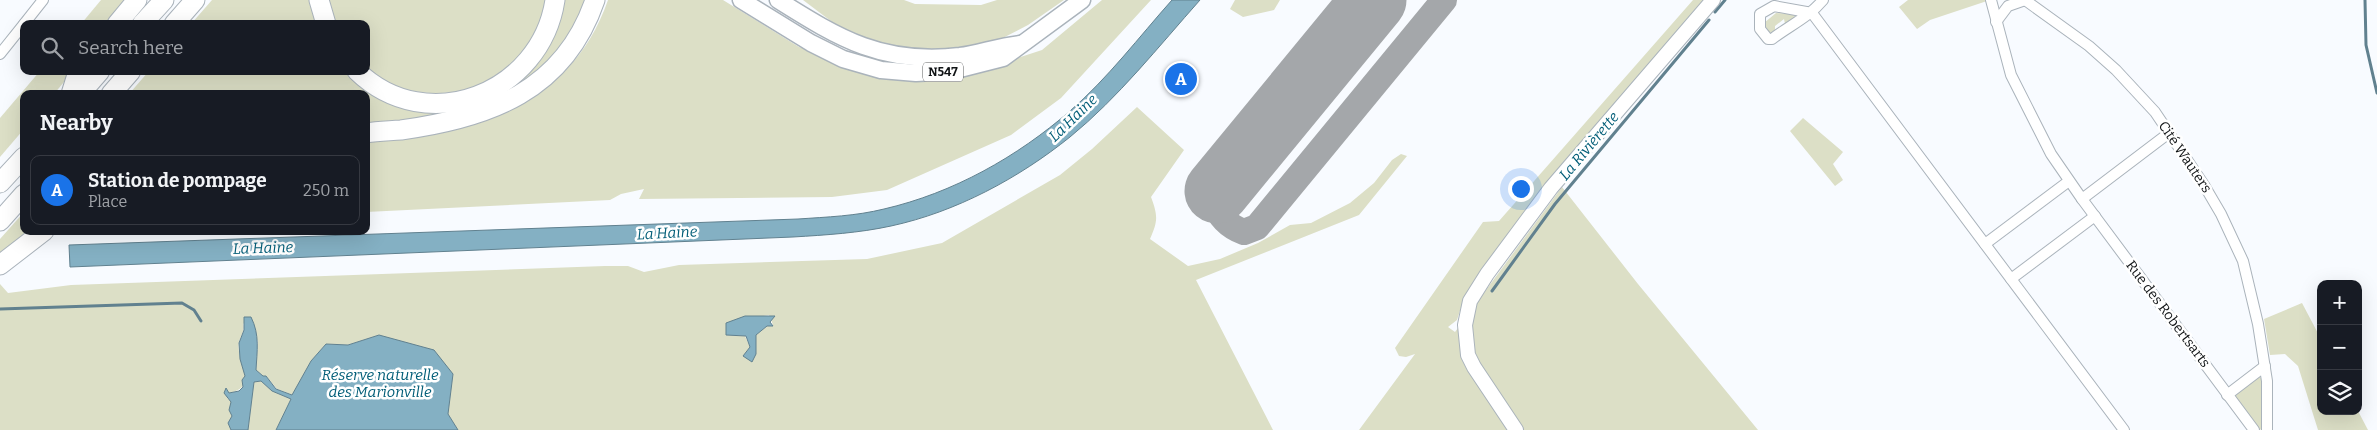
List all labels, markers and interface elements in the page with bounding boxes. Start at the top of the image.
search box [20,20,370,75]
icon: search [38,34,66,62]
text: Search here [78,36,183,59]
pin: A [1165,60,1197,98]
road number: N547 [923,62,963,82]
water label: La Haine [1045,90,1101,145]
water label: La Rivièrette [1555,108,1623,184]
text: Nearby [40,110,113,136]
street label: Cité Wauters [2155,118,2215,196]
text: Station de pompage [88,169,267,192]
your location [1508,176,1534,202]
text: A [51,181,63,200]
text: 250 m [303,181,349,200]
text: Place [88,192,127,211]
water label: La Haine [636,222,698,244]
water label: La Haine [232,238,294,258]
street label: Rue des Robertsarts [2122,257,2214,371]
map controls [2317,280,2362,415]
button: + [2317,280,2362,325]
button: − [2317,325,2362,370]
water label: Réserve naturelle des Marionville [322,366,439,401]
button: layers [2317,370,2362,415]

